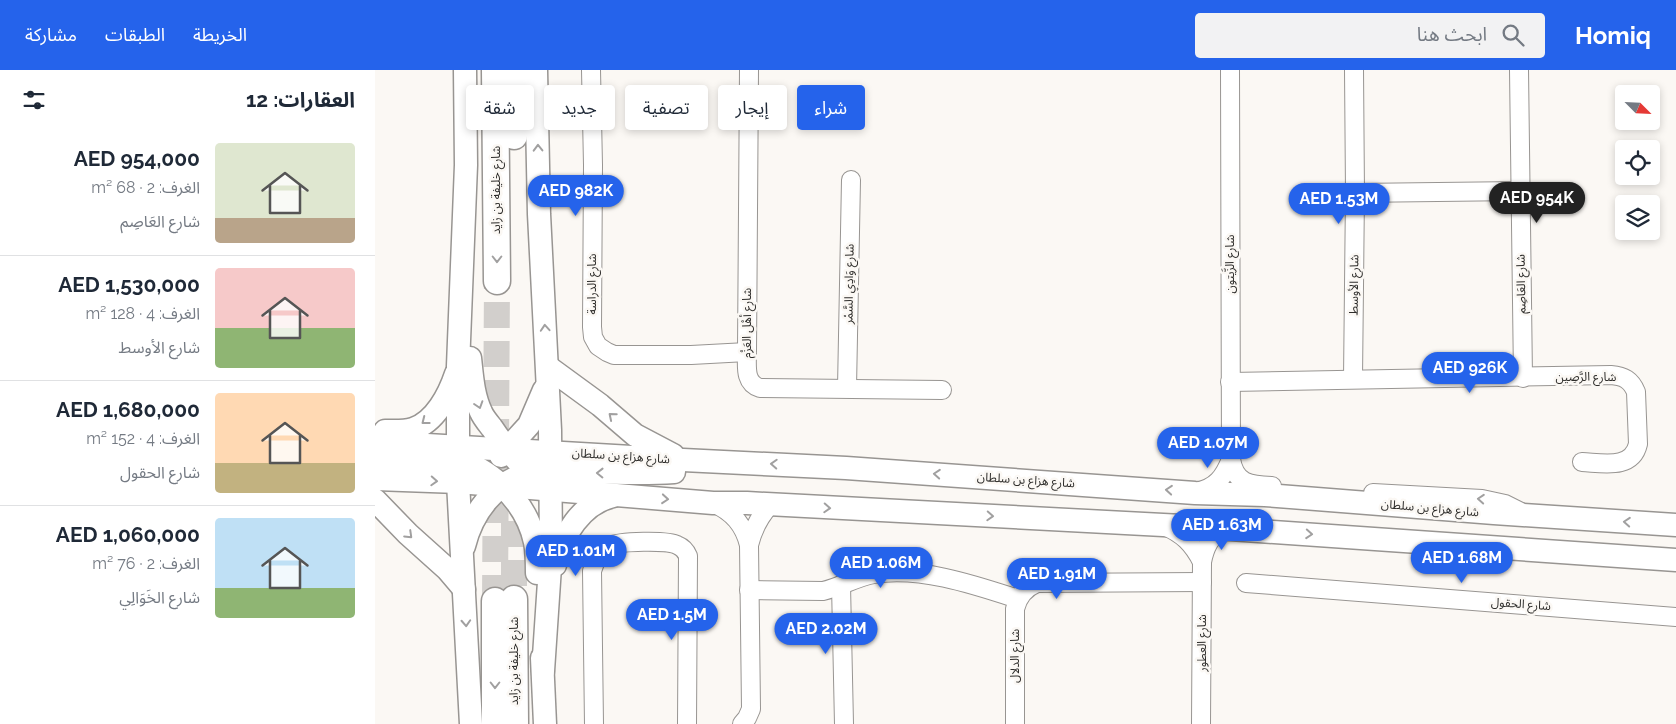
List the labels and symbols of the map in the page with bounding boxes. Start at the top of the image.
north arrow [1615,85,1660,130]
one-way arrow [533,144,543,152]
street label: شارع خليفة بن زايد [489,146,505,234]
pin: AED 982K [524,174,628,217]
pin: AED 1.53M [1282,182,1396,225]
pin: AED 954K [1485,182,1589,224]
street label: شارع الزَّيتون [1221,235,1239,293]
street label: شارع وَادِي السَّمْر [841,244,859,325]
street label: شارع الدراسة [585,253,601,315]
street label: شارع الأوسط [1346,254,1364,316]
street label: شارع العَاصِم [1513,254,1531,314]
one-way arrow [491,255,502,263]
street label: شارع أهْل العَزْم [739,288,756,358]
one-way arrow [540,324,551,332]
pin: AED 926K [1418,352,1522,394]
street label: شارع الرَّصِين [1556,370,1616,386]
one-way arrow [473,400,483,409]
one-way arrow [609,413,618,422]
one-way arrow [422,416,431,424]
pin: AED 1.07M [1151,426,1265,469]
street label: شارع هزاع بن سلطان [571,446,670,468]
one-way arrow [770,459,778,470]
one-way arrow [596,467,604,478]
one-way arrow [932,468,940,479]
street label: شارع هزاع بن سلطان [976,470,1075,492]
one-way arrow [430,475,438,486]
one-way arrow [1164,485,1172,496]
one-way arrow [662,493,670,504]
one-way arrow [1477,494,1485,505]
street label: شارع هزاع بن سلطان [1380,497,1479,521]
one-way arrow [824,502,832,513]
pin: AED 1.63M [1165,508,1279,551]
one-way arrow [986,511,994,522]
one-way arrow [1623,517,1631,528]
one-way arrow [1305,528,1313,539]
one-way arrow [403,529,412,538]
pin: AED 1.01M [519,534,633,577]
pin: AED 1.68M [1405,542,1519,584]
pin: AED 1.06M [824,546,938,589]
pin: AED 1.91M [1000,558,1114,600]
street label: شارع الحقول [1490,595,1551,615]
pin: AED 1.5M [620,598,724,641]
pin: AED 2.02M [769,612,883,655]
street label: شارع العطور [1195,614,1211,673]
street label: شارع خليفة بن زايد [507,617,523,705]
one-way arrow [460,619,471,627]
street label: شارع الدلال [1008,629,1024,683]
one-way arrow [490,681,500,689]

